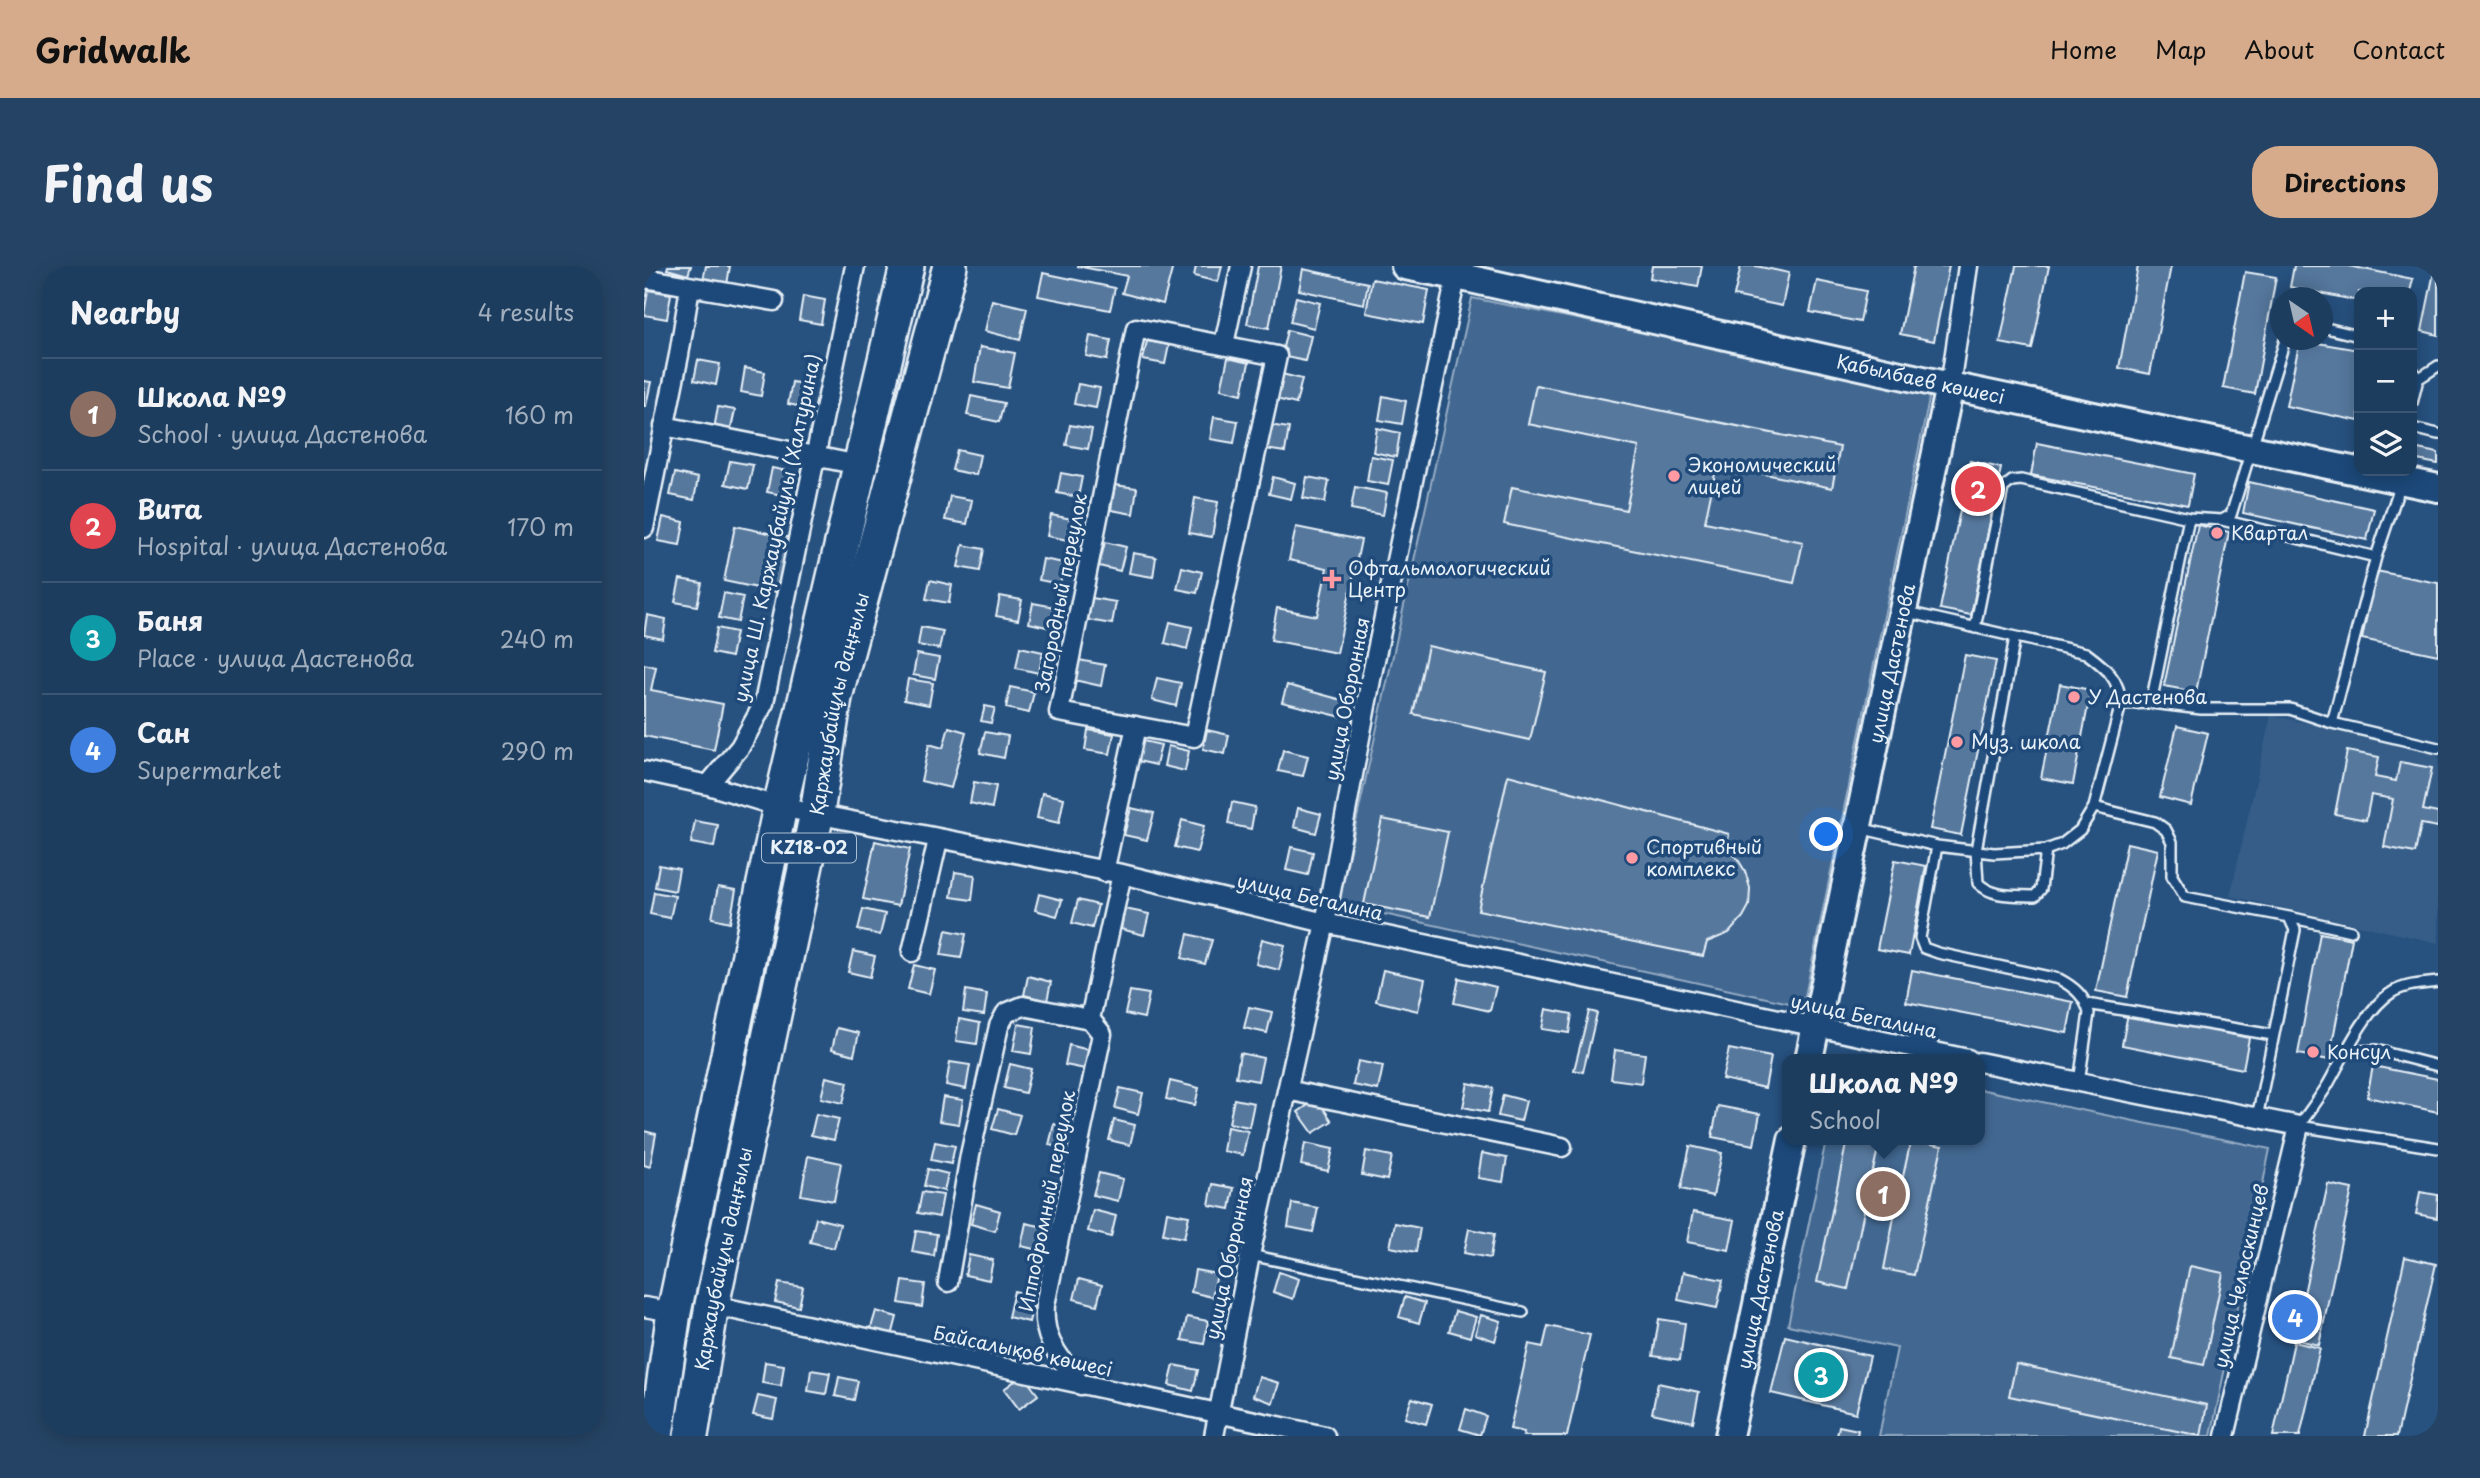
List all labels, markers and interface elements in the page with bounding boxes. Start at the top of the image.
text: Gridwalk [35,24,191,74]
text: Home [2050,31,2117,67]
text: Map [2155,31,2206,67]
text: About [2244,31,2314,67]
text: Contact [2352,31,2445,67]
text: Find us [42,145,213,219]
button: Directions [2252,146,2438,218]
north arrow [2270,287,2333,350]
map controls [2354,287,2417,476]
button: + [2354,287,2417,350]
text: Nearby [70,289,180,334]
text: 4 results [478,294,574,329]
street label: Қабылбаев көшесі [1834,346,2007,410]
button: − [2354,350,2417,413]
street label: улица Ш. Каржаубайулы (Халтурина) [725,351,827,705]
text: Школа №9 [137,377,286,416]
text: 1 [88,397,99,432]
text: 160 m [505,397,574,432]
button: layers [2354,413,2417,476]
text: School · улица Дастенова [137,416,427,451]
place label: Экономический лицей [1687,450,1836,500]
pin: 2 [1955,463,2001,515]
marker: Экономический лицей [1666,468,1682,484]
text: Вита [137,489,202,528]
street label: Загородный переулок [1027,490,1093,695]
text: 2 [85,509,101,544]
text: 170 m [507,509,574,544]
place label: Квартал [2231,518,2308,546]
marker: Квартал [2209,525,2225,541]
text: Hospital · улица Дастенова [137,528,447,563]
place label: Офтальмологический Центр [1348,553,1551,603]
marker: Офтальмологический Центр [1322,569,1342,589]
street label: улица Дастенова [1860,581,1921,746]
street label: Қаржаубайұлы даңғылы [802,589,875,817]
text: Баня [137,601,203,640]
street label: улица Оборонная [1316,615,1376,783]
text: 3 [85,621,101,656]
text: 240 m [500,621,574,656]
text: Place · улица Дастенова [137,640,414,675]
place label: У Дастенова [2088,682,2207,710]
marker: У Дастенова [2066,689,2082,705]
text: Сан [137,713,190,752]
place label: Муз. школа [1971,727,2081,755]
text: 4 [85,733,101,768]
text: 290 m [501,733,574,768]
marker: Муз. школа [1949,734,1965,750]
text: Supermarket [137,752,281,787]
your location [1809,817,1843,851]
place label: Спортивный комплекс [1646,832,1762,882]
road number: KZ18-02 [762,834,856,862]
marker: Спортивный комплекс [1624,850,1640,866]
street label: улица Бегалина [1234,866,1386,926]
street label: улица Бегалина [1788,986,1940,1044]
place label: Консул [2327,1037,2391,1065]
marker: Консул [2305,1044,2321,1060]
popup [1782,1054,1985,1145]
text: Школа №9 [1809,1063,1958,1102]
street label: Ипподромный переулок [1011,1087,1081,1314]
text: School [1809,1102,1881,1137]
street label: Қаржаубайұлы даңғылы [687,1144,758,1373]
pin: 1 [1860,1168,1906,1220]
street label: улица Оборонная [1197,1174,1259,1342]
street label: улица Челюскинцев [2205,1181,2275,1370]
street label: улица Дастенова [1729,1207,1790,1371]
pin: 4 [2272,1291,2318,1343]
street label: Байсалықов көшесі [931,1317,1115,1383]
pin: 3 [1798,1349,1844,1401]

